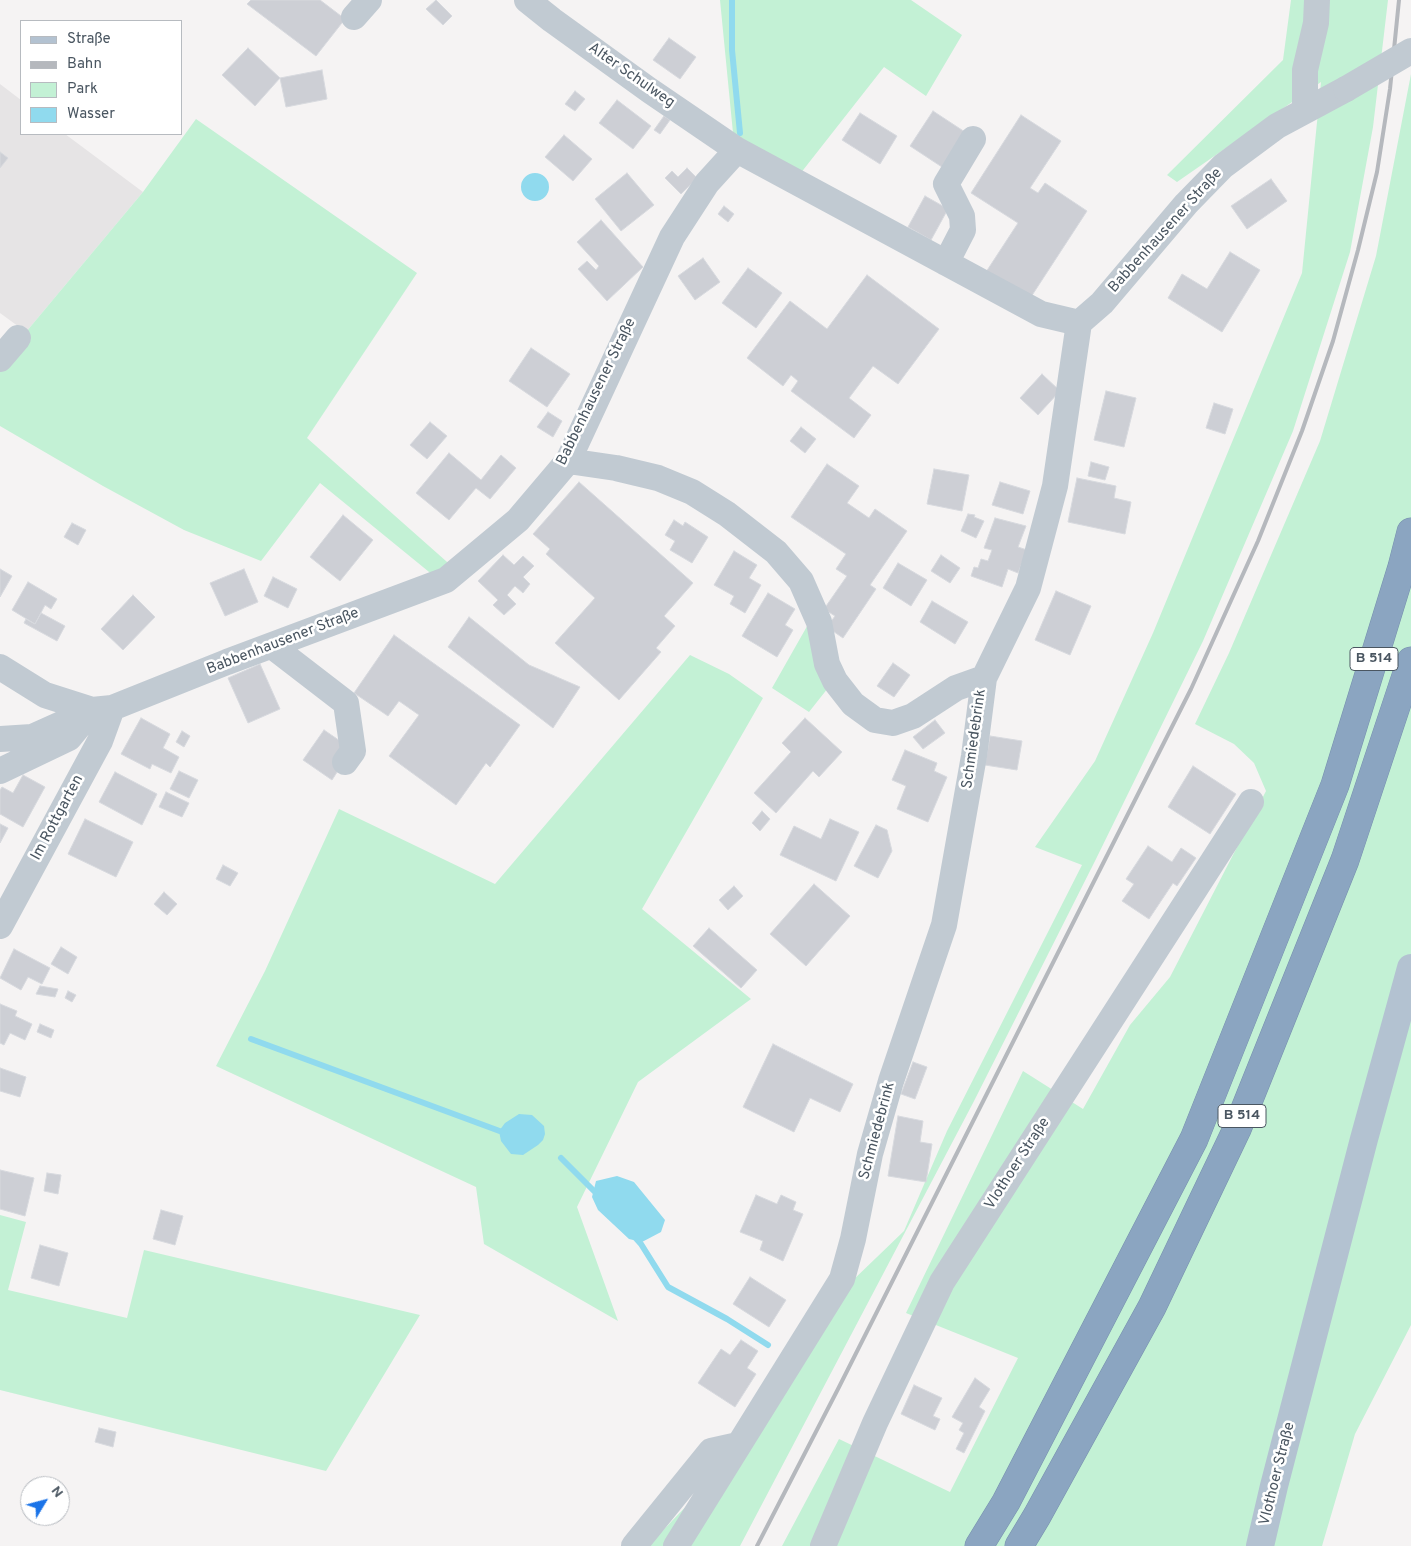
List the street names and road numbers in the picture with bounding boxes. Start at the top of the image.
street label: Alter Schulweg [584,39,678,113]
street label: Babbenhausener Straße [1105,165,1227,297]
street label: Babbenhausener Straße [554,315,640,469]
street label: Babbenhausener Straße [204,605,362,679]
road number: B 514 [1350,648,1398,671]
street label: Schmiedebrink [959,688,991,790]
street label: Im Rottgarten [28,772,88,864]
street label: Schmiedebrink [856,1080,900,1182]
road number: B 514 [1218,1104,1266,1128]
street label: Vlothoer Straße [982,1115,1054,1213]
street label: Vlothoer Straße [1256,1420,1300,1528]

